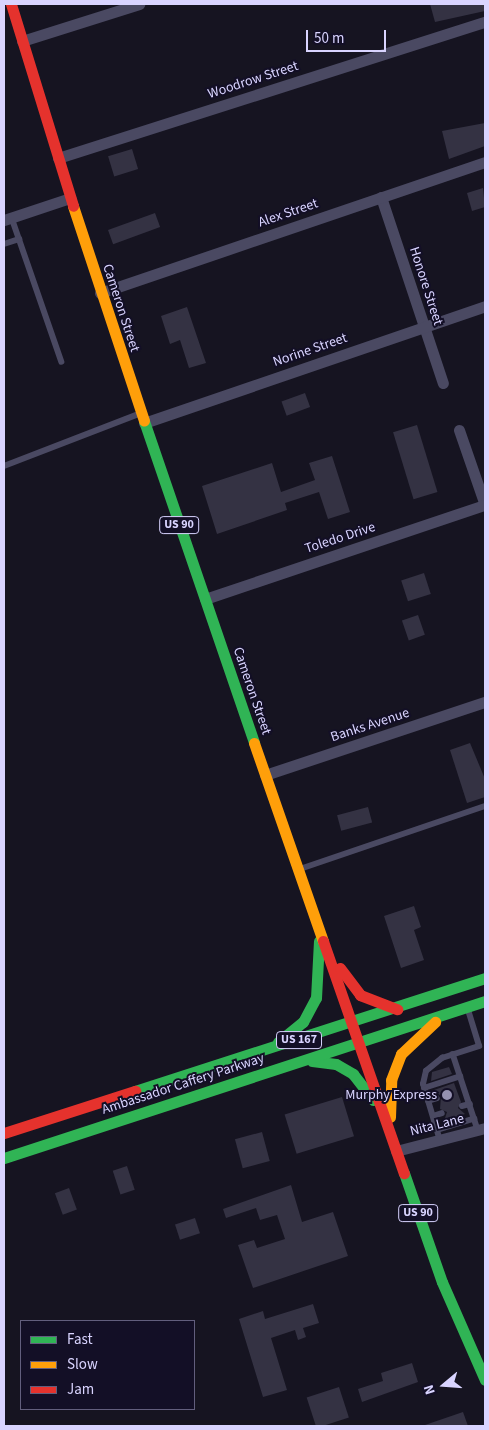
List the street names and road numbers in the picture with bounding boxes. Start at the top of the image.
street label: Woodrow Street [206,57,300,103]
street label: Alex Street [256,195,320,231]
street label: Honore Street [405,245,447,327]
street label: Cameron Street [99,262,143,354]
street label: Norine Street [271,329,349,371]
road number: US 90 [159,516,199,534]
street label: Toledo Drive [303,519,377,557]
street label: Cameron Street [229,645,275,737]
street label: Banks Avenue [329,704,411,746]
road number: US 167 [275,1030,323,1050]
street label: Ambassador Caffery Parkway [100,1050,266,1118]
street label: Nita Lane [408,1110,466,1140]
road number: US 90 [398,1204,438,1222]

